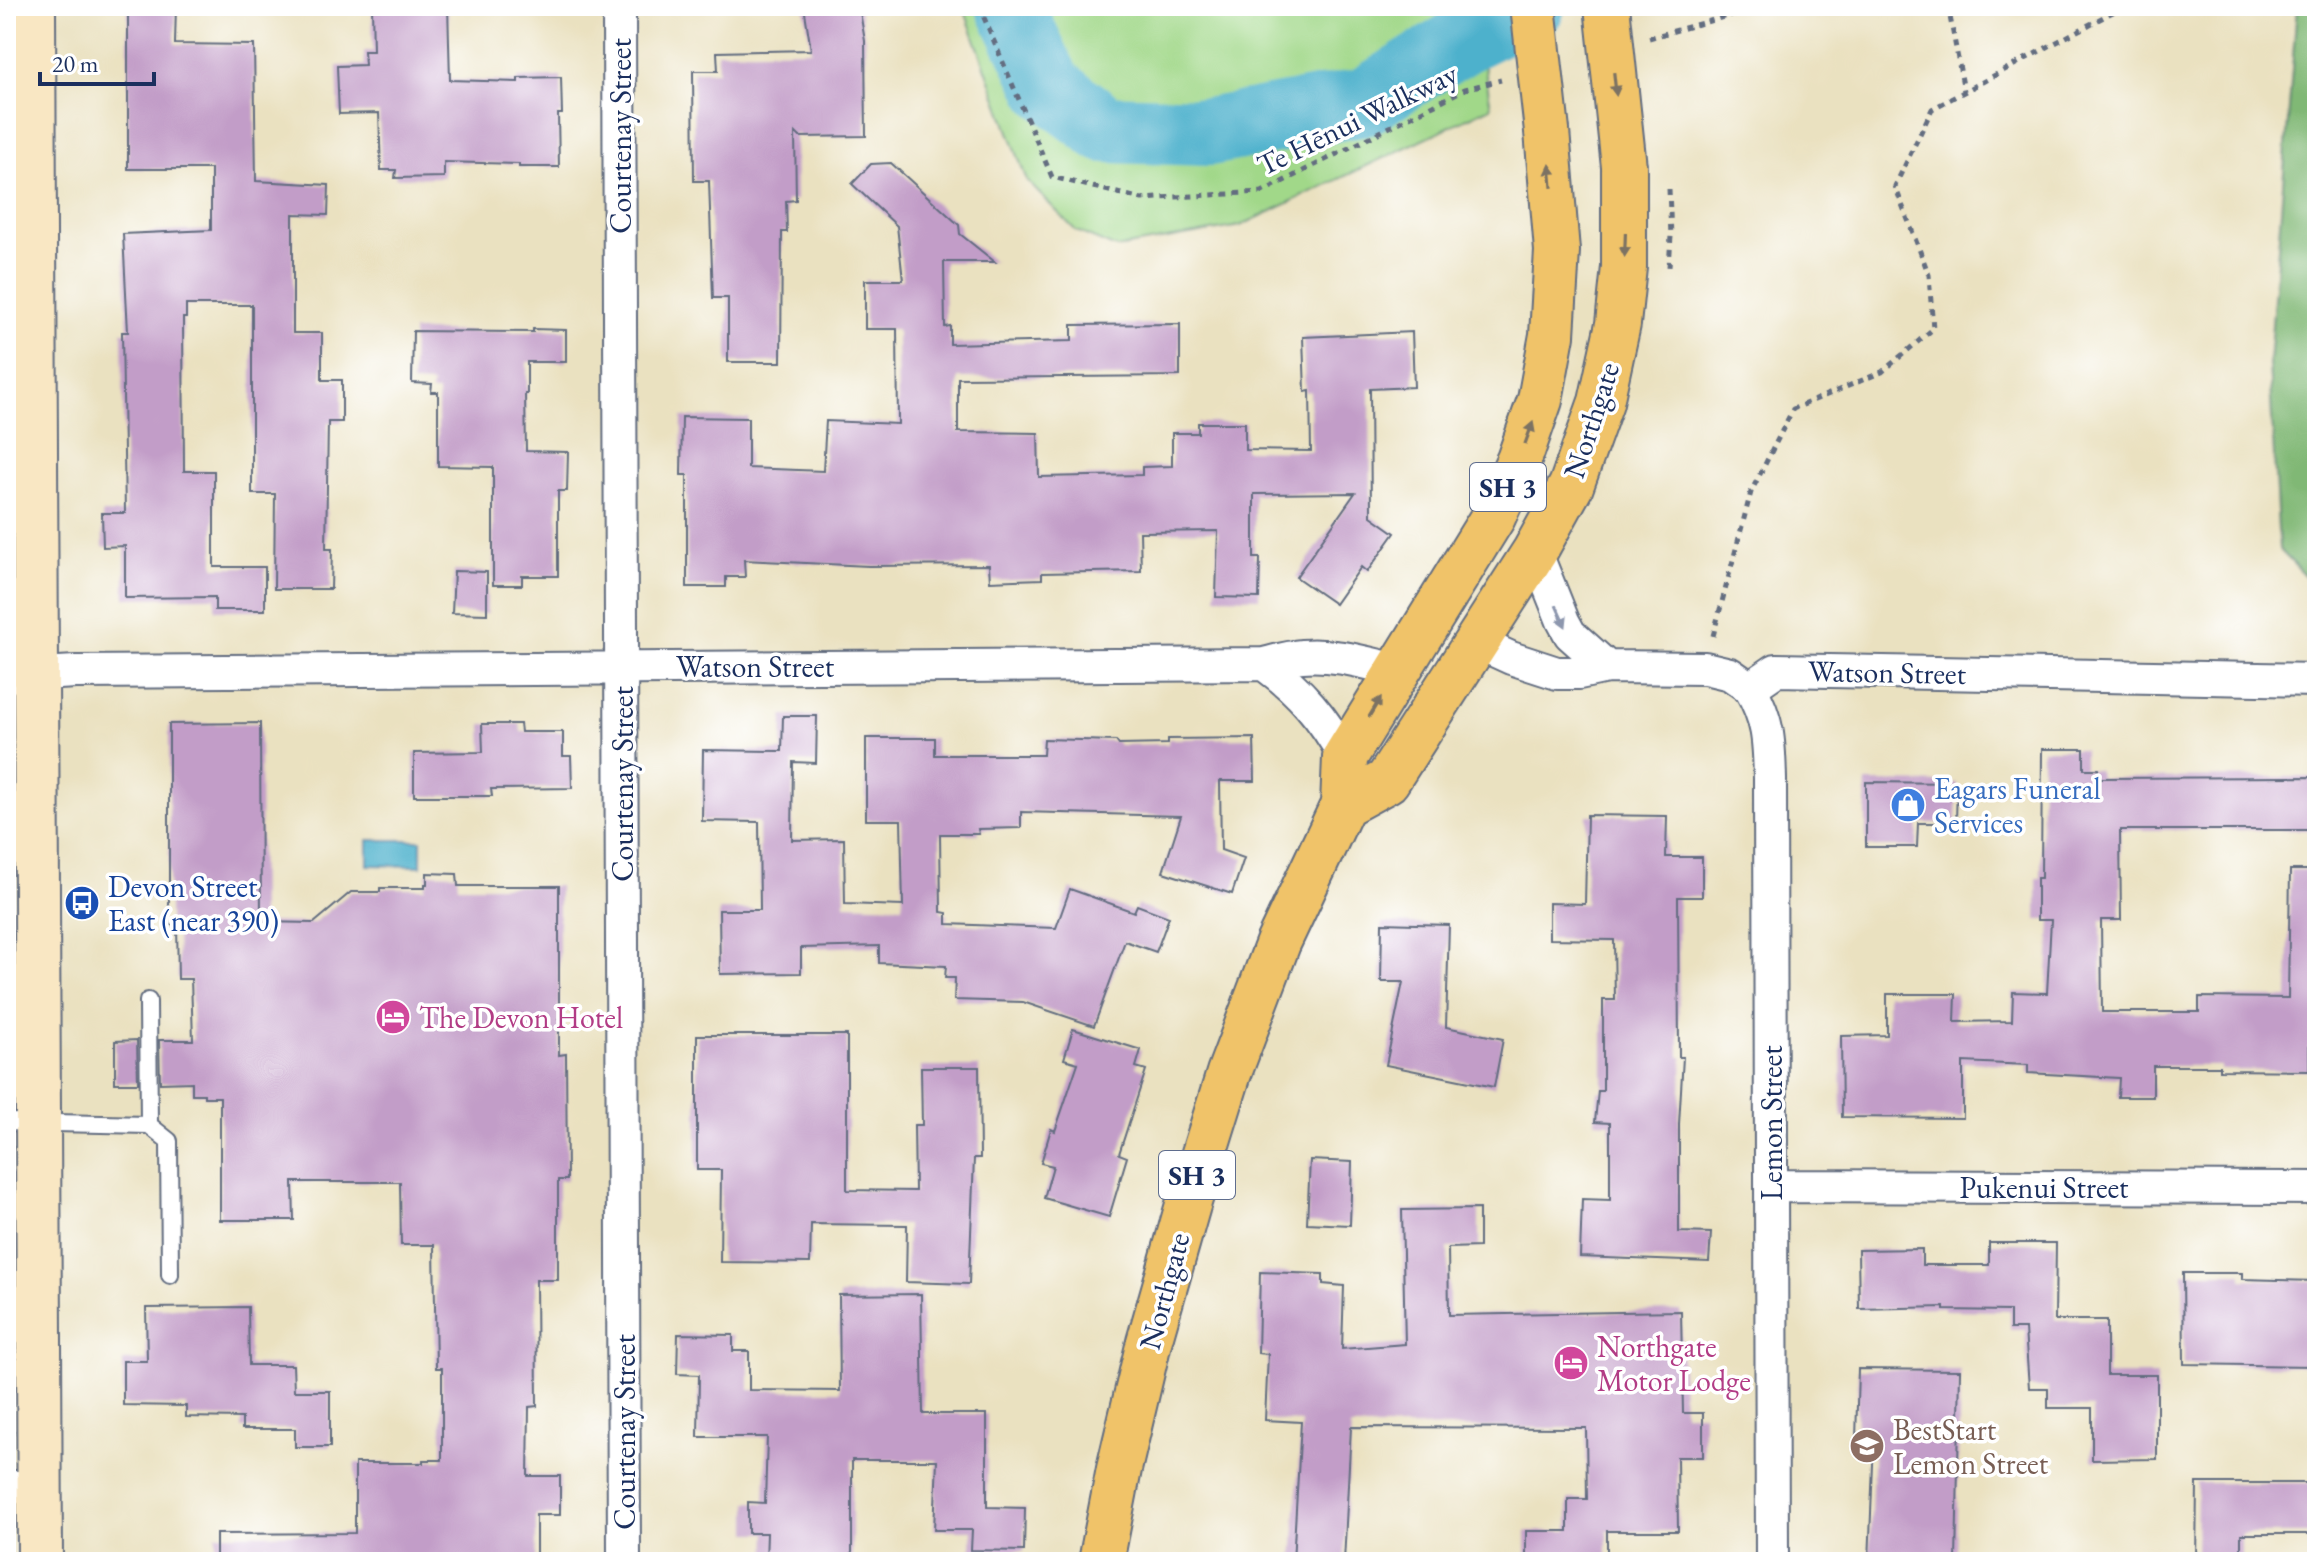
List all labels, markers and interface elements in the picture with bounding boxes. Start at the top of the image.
scale bar [40,36,154,86]
street label: Courtenay Street [601,38,640,234]
text: 20 m [52,48,99,79]
street label: Te Hēnui Walkway [1250,53,1464,184]
one-way arrow [1609,71,1622,96]
one-way arrow [1544,163,1557,188]
one-way arrow [1618,233,1631,258]
street label: Northgate [1554,357,1628,483]
one-way arrow [1524,421,1536,445]
road number: SH 3 [1470,463,1546,511]
one-way arrow [1555,604,1568,628]
street label: Watson Street [676,647,835,686]
street label: Watson Street [1808,651,1967,693]
street label: Courtenay Street [603,686,642,882]
one-way arrow [1367,696,1381,718]
place label: Eagars Funeral Services [1934,769,2101,842]
shop icon: Eagars Funeral Services [1889,786,1927,824]
place label: Devon Street East (near 390) [108,867,279,940]
bus stop icon: Devon Street East (near 390) [63,884,101,922]
hotel icon: The Devon Hotel [374,998,412,1036]
place label: The Devon Hotel [419,998,623,1037]
street label: Lemon Street [1752,1045,1791,1201]
road number: SH 3 [1159,1151,1235,1199]
street label: Pukenui Street [1959,1168,2129,1207]
street label: Northgate [1130,1228,1198,1354]
place label: Northgate Motor Lodge [1597,1327,1751,1400]
street label: Courtenay Street [605,1334,644,1530]
hotel icon: Northgate Motor Lodge [1552,1344,1590,1382]
place label: BestStart Lemon Street [1893,1410,2049,1483]
school or university icon: BestStart Lemon Street [1848,1427,1886,1465]

